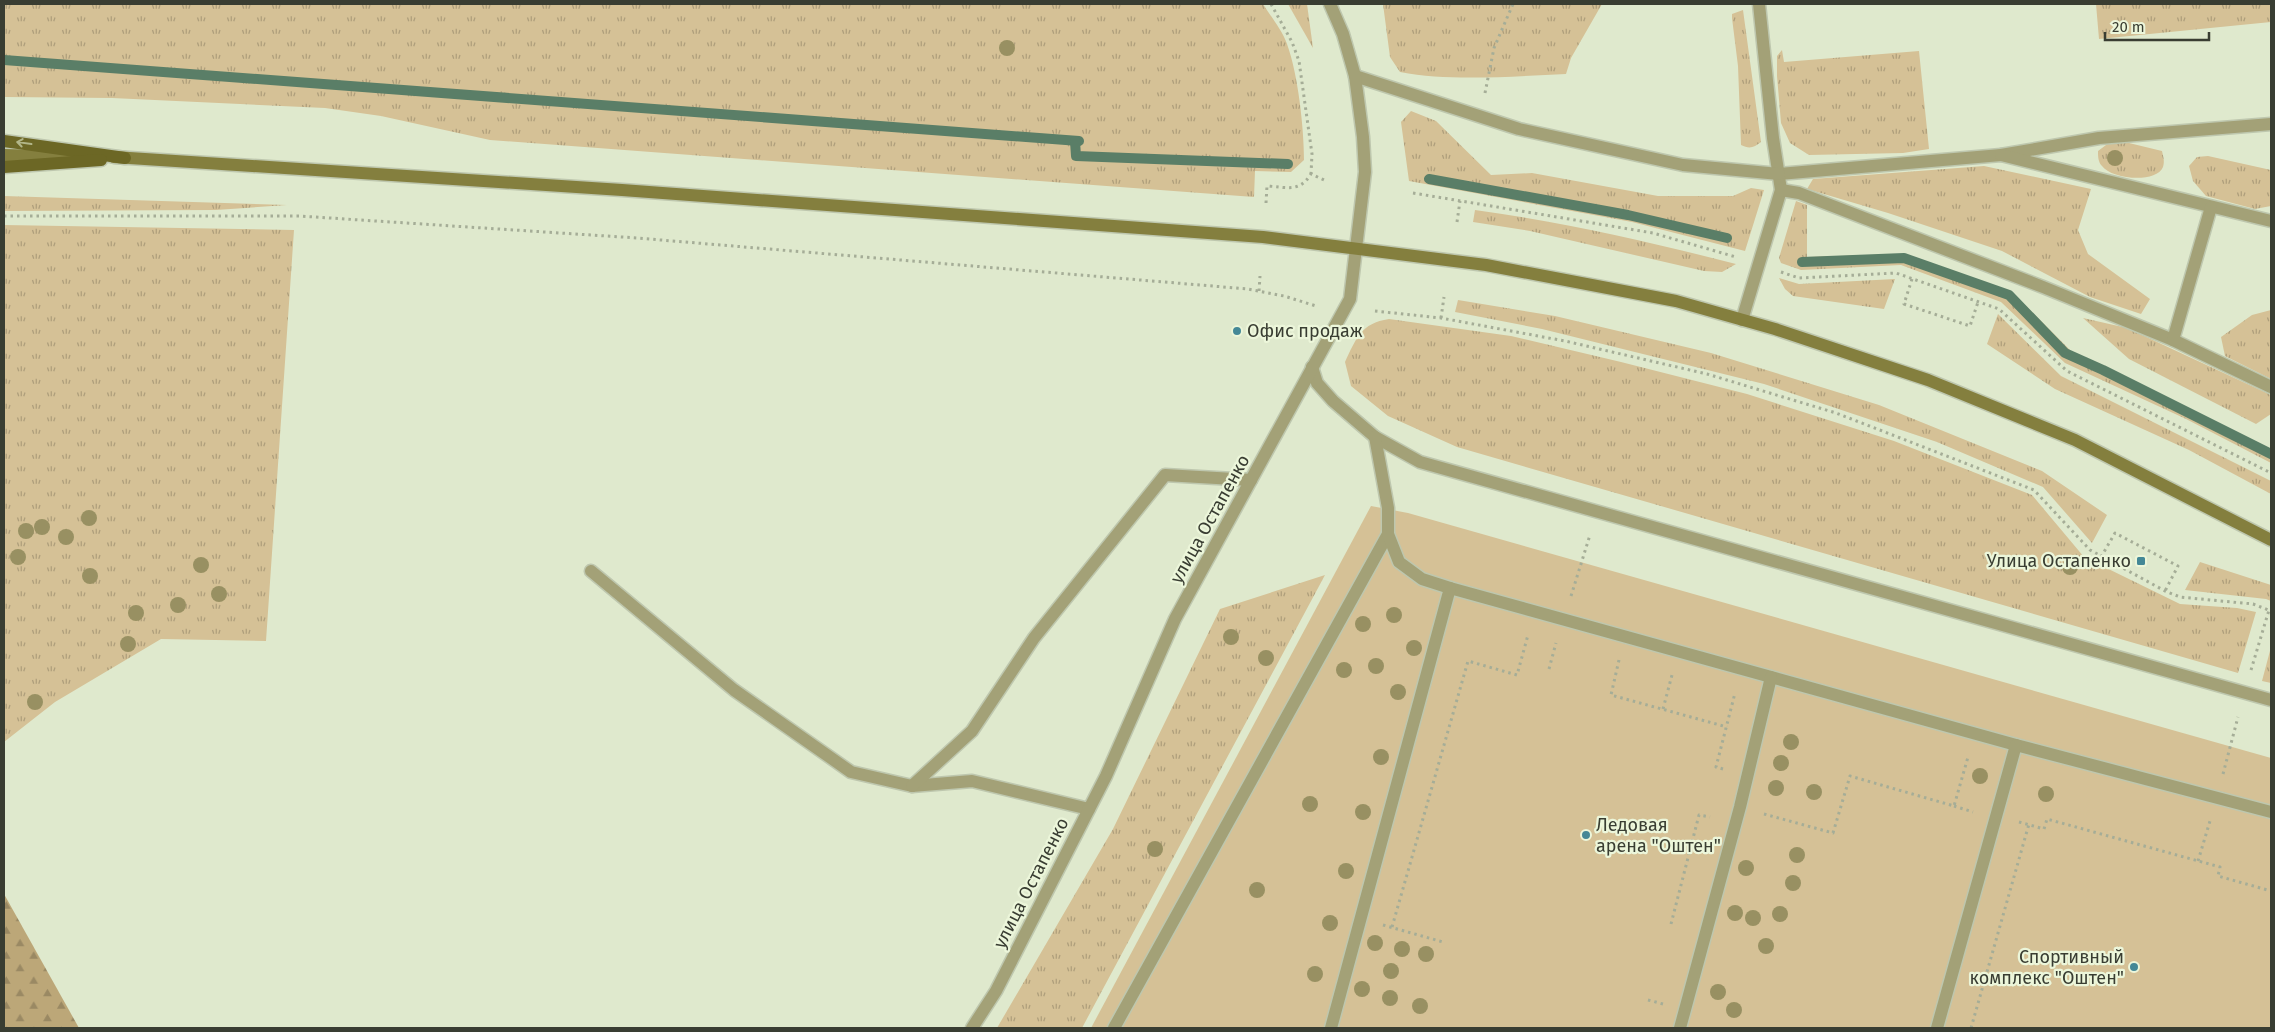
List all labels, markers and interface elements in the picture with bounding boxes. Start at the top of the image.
scale bar [2105,10,2209,42]
text: 20 m [2112,18,2145,36]
one-way arrow [17,138,33,148]
place label: Офис продаж [1247,320,1363,342]
marker: Офис продаж [1231,325,1243,337]
street label: улица Остапенко [1165,451,1255,587]
place label: Улица Остапенко [1987,550,2131,572]
marker: Улица Остапенко [2135,555,2147,567]
street label: улица Остапенко [989,814,1073,952]
place label: Ледовая арена "Оштен" [1596,814,1721,857]
marker: Ледовая арена "Оштен" [1580,829,1592,841]
place label: Спортивный комплекс "Оштен" [1970,946,2124,989]
marker: Спортивный комплекс "Оштен" [2128,961,2140,973]

